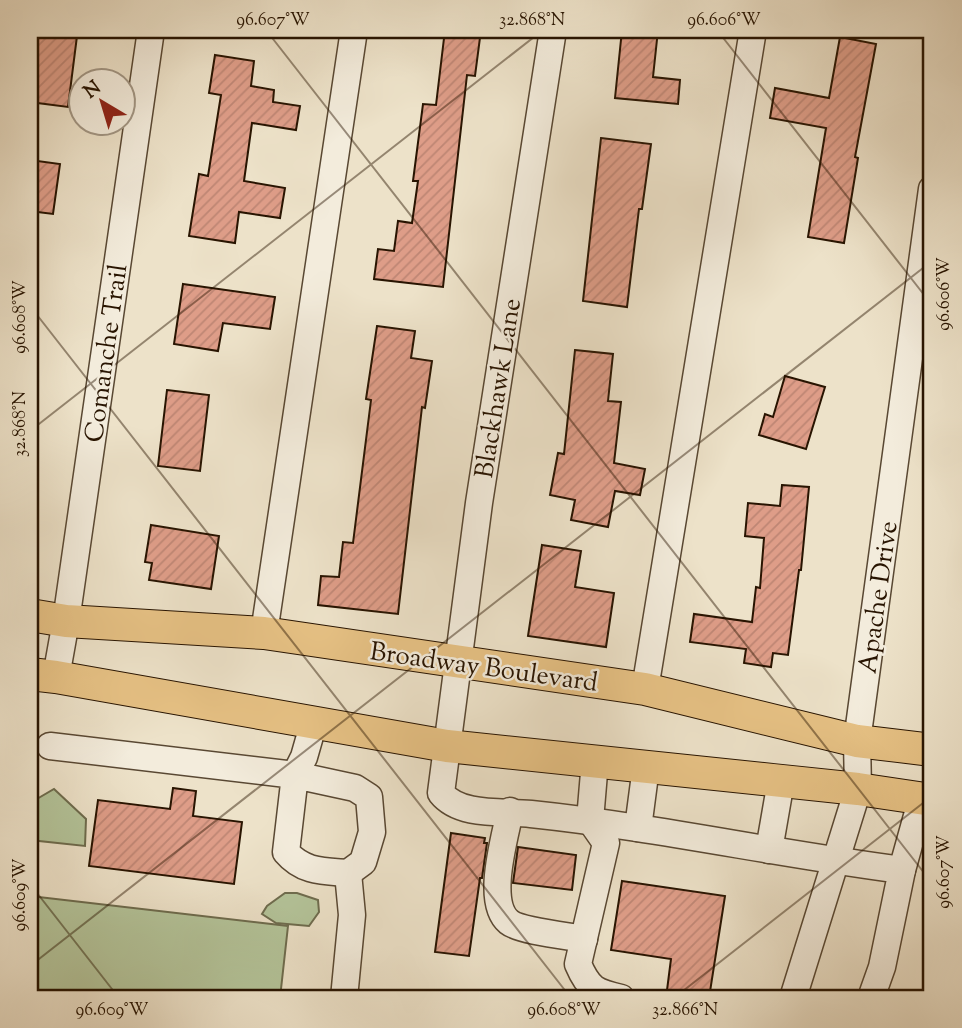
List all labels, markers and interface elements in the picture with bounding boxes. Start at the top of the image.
text: 96.607°W [236,8,310,34]
text: 32.868°N [499,8,565,34]
text: 96.606°W [687,8,761,34]
north arrow [66,66,136,136]
text: N [79,75,107,106]
text: 96.606°W [932,257,958,331]
street label: Comanche Trail [77,262,138,445]
text: 96.608°W [8,280,34,354]
street label: Blackhawk Lane [467,296,532,481]
text: 32.868°N [8,391,34,457]
street label: Apache Drive [850,519,908,676]
street label: Broadway Boulevard [367,634,600,703]
text: 96.607°W [932,835,958,909]
text: 96.609°W [8,858,34,932]
text: 96.609°W [75,998,149,1024]
text: 96.608°W [527,998,601,1024]
text: 32.866°N [652,998,718,1024]

